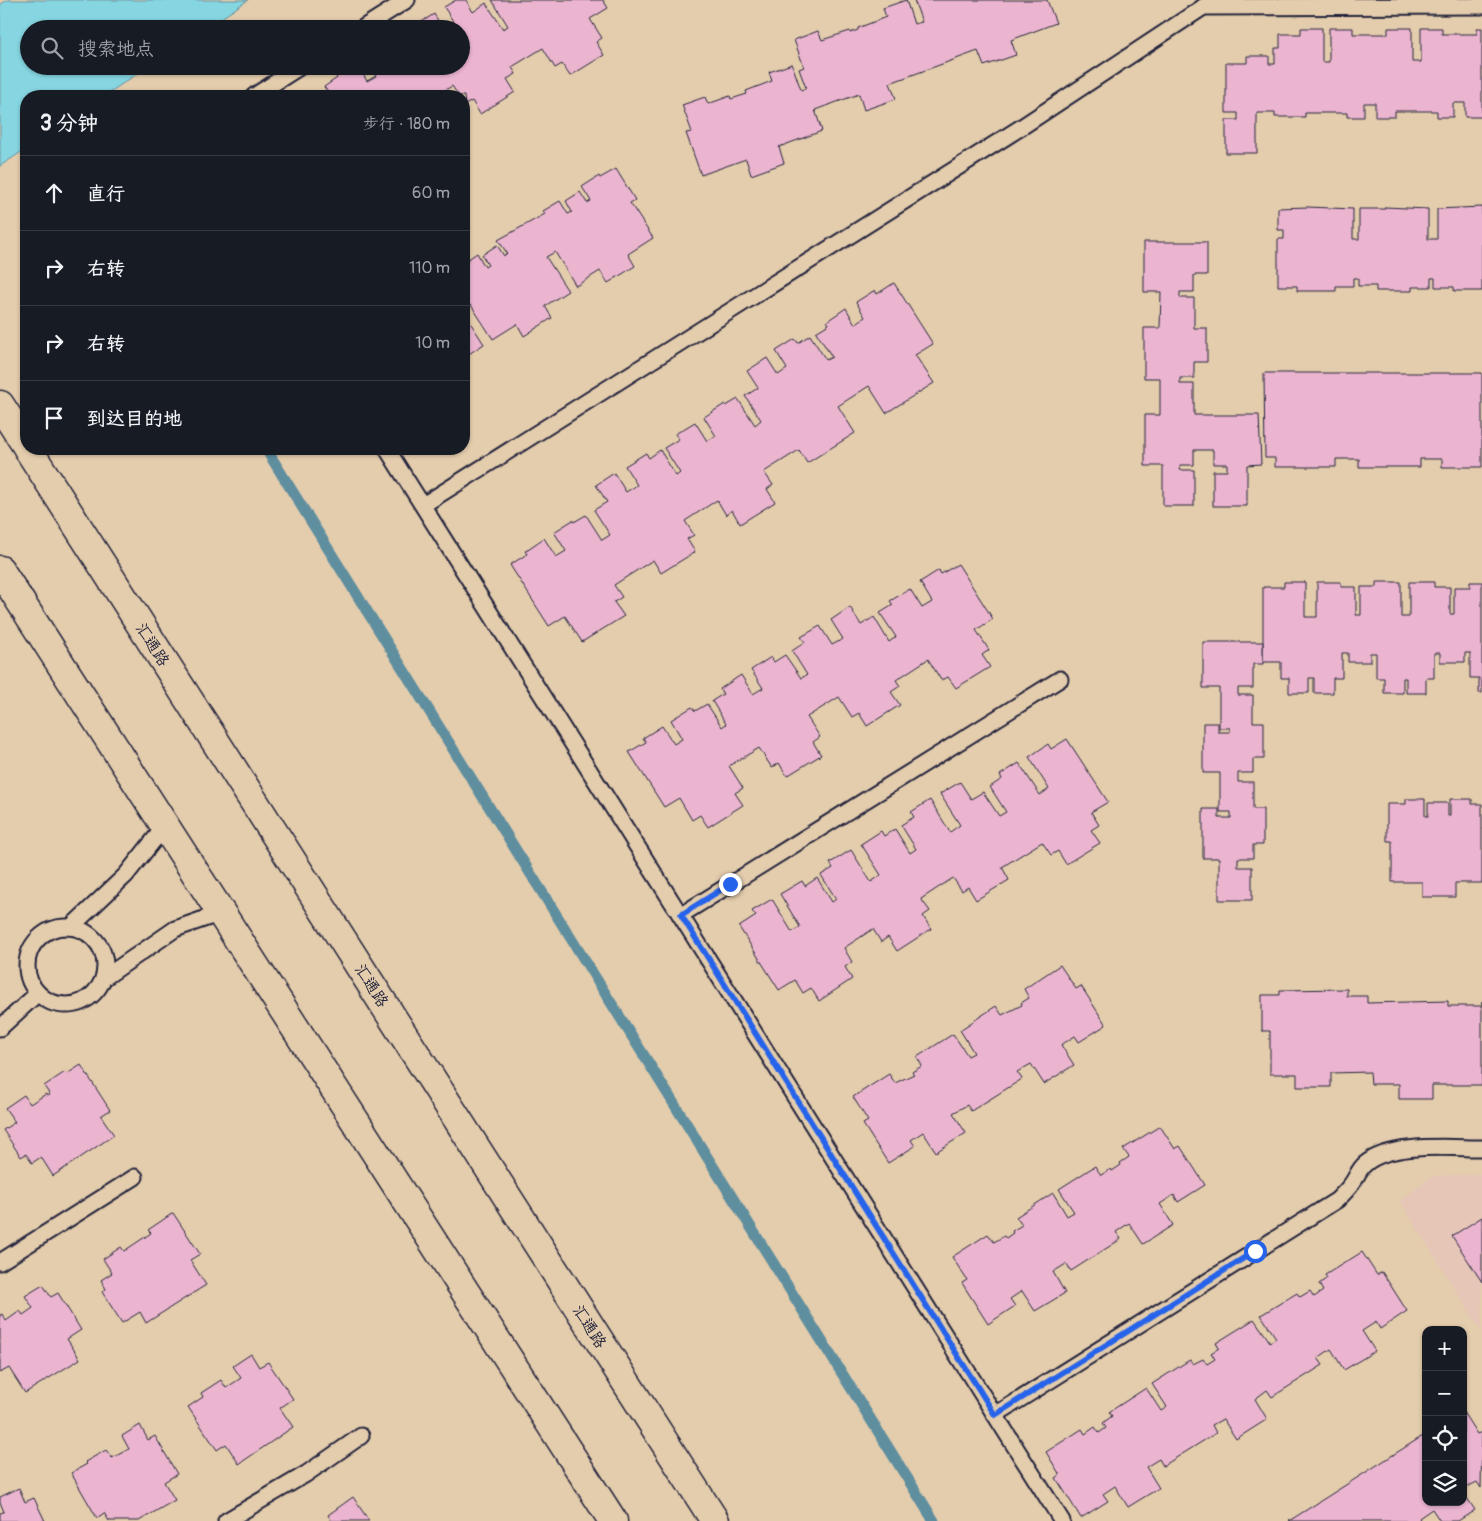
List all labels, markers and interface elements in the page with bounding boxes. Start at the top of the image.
search box [20,20,470,75]
icon: search [38,34,66,62]
text: 搜索地点 [78,37,154,61]
text: 3 分钟 [40,110,98,137]
text: 步行 · 180 m [363,114,450,134]
icon: ahead [40,179,68,207]
text: 直行 [87,182,125,206]
text: 60 m [412,183,450,203]
icon: right [40,254,68,282]
text: 右转 [87,257,125,281]
text: 110 m [409,258,450,278]
icon: right [40,329,68,357]
text: 右转 [87,332,125,356]
text: 10 m [415,333,450,353]
icon: arrive [40,404,68,432]
text: 到达目的地 [87,407,182,431]
street label: 汇通路 [131,619,174,670]
route end [719,873,742,896]
street label: 汇通路 [350,960,393,1011]
route start [1244,1240,1267,1263]
street label: 汇通路 [568,1301,611,1352]
map controls [1422,1326,1467,1506]
button: + [1422,1326,1467,1371]
button: − [1422,1371,1467,1416]
button: locate [1422,1416,1467,1461]
button: layers [1422,1461,1467,1506]

